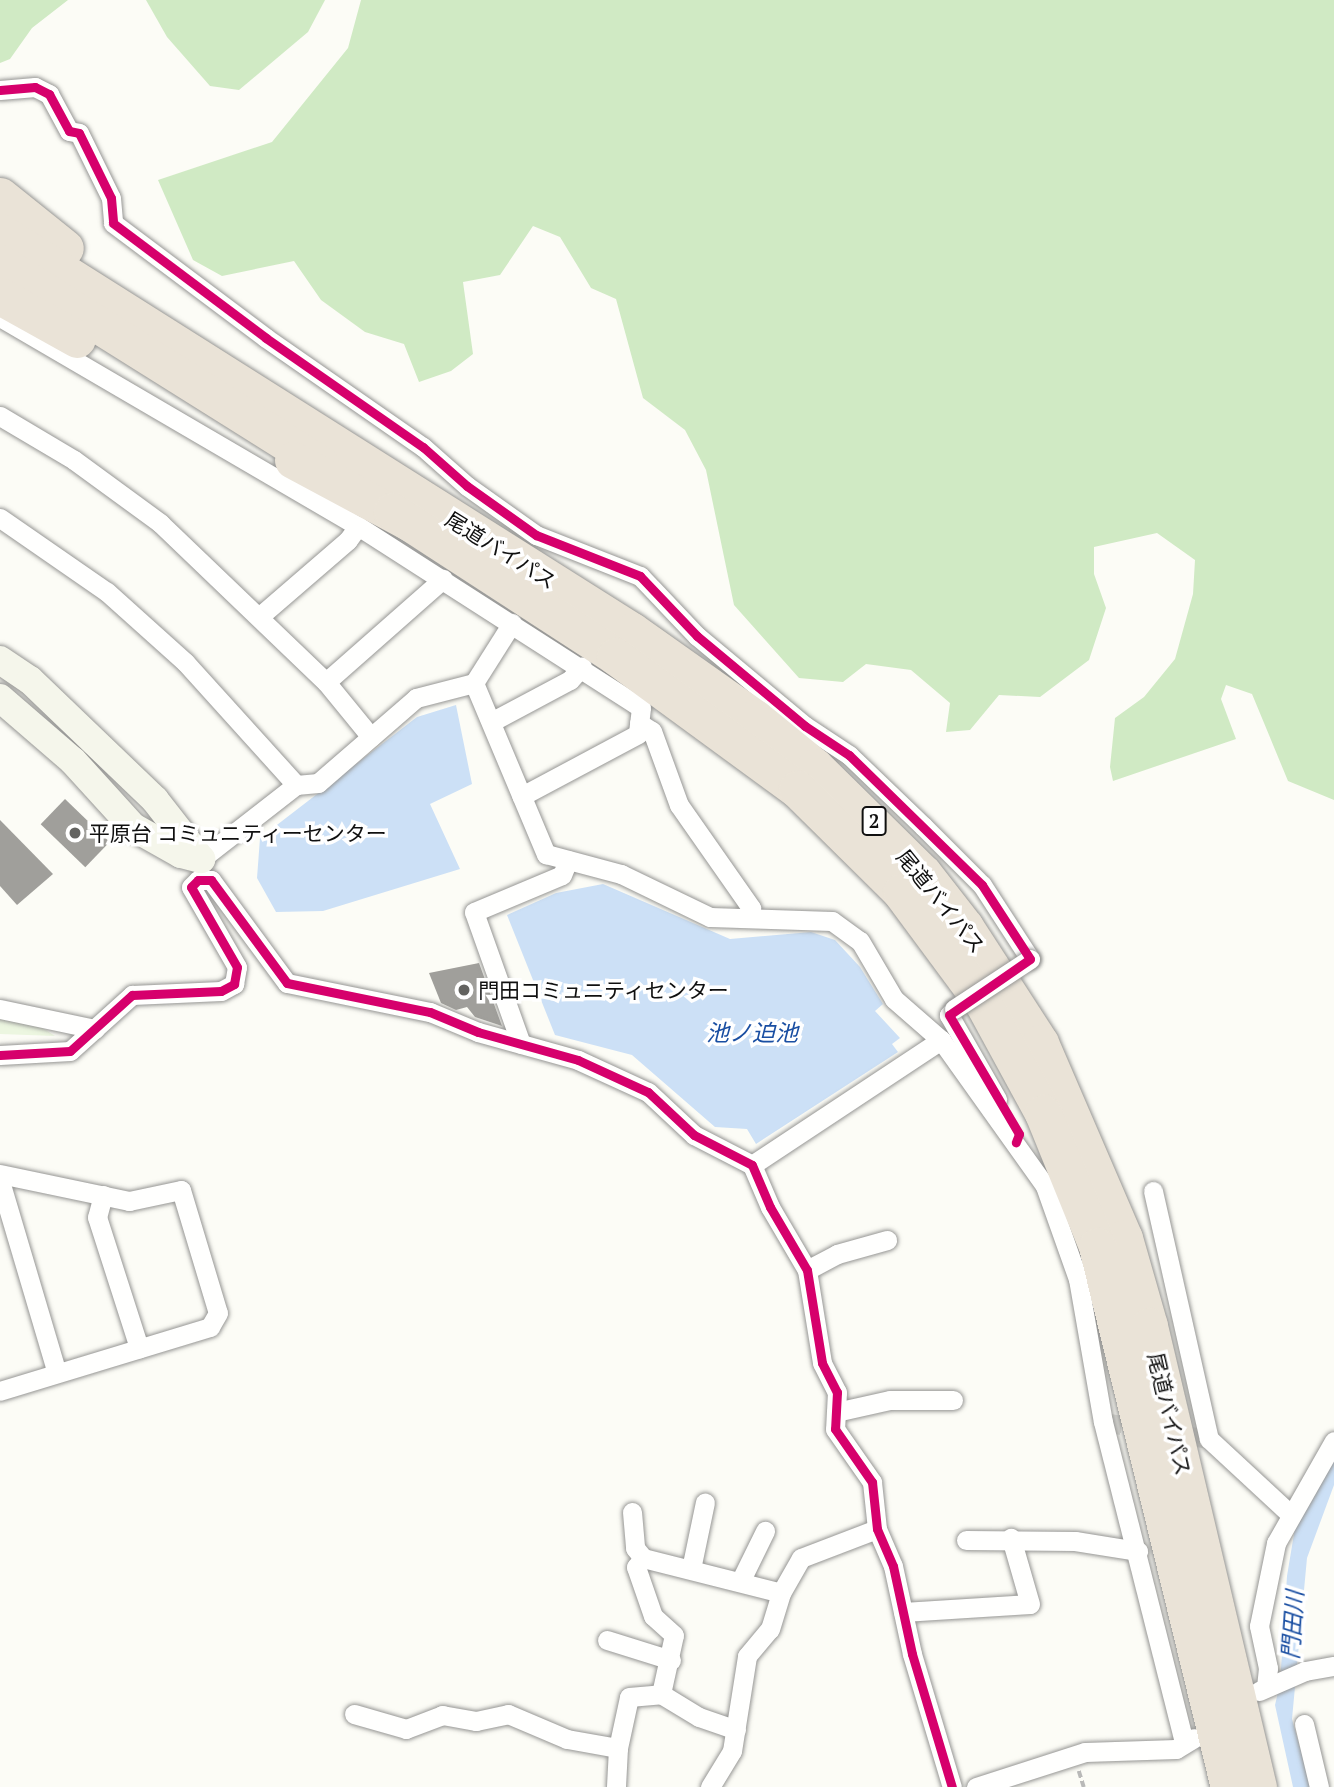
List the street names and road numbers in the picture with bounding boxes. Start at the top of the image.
street label: 尾道バイパス [441,506,561,594]
road number: 2 [860,806,888,836]
street label: 尾道バイパス [892,844,990,958]
street label: 尾道バイパス [1144,1350,1196,1478]

